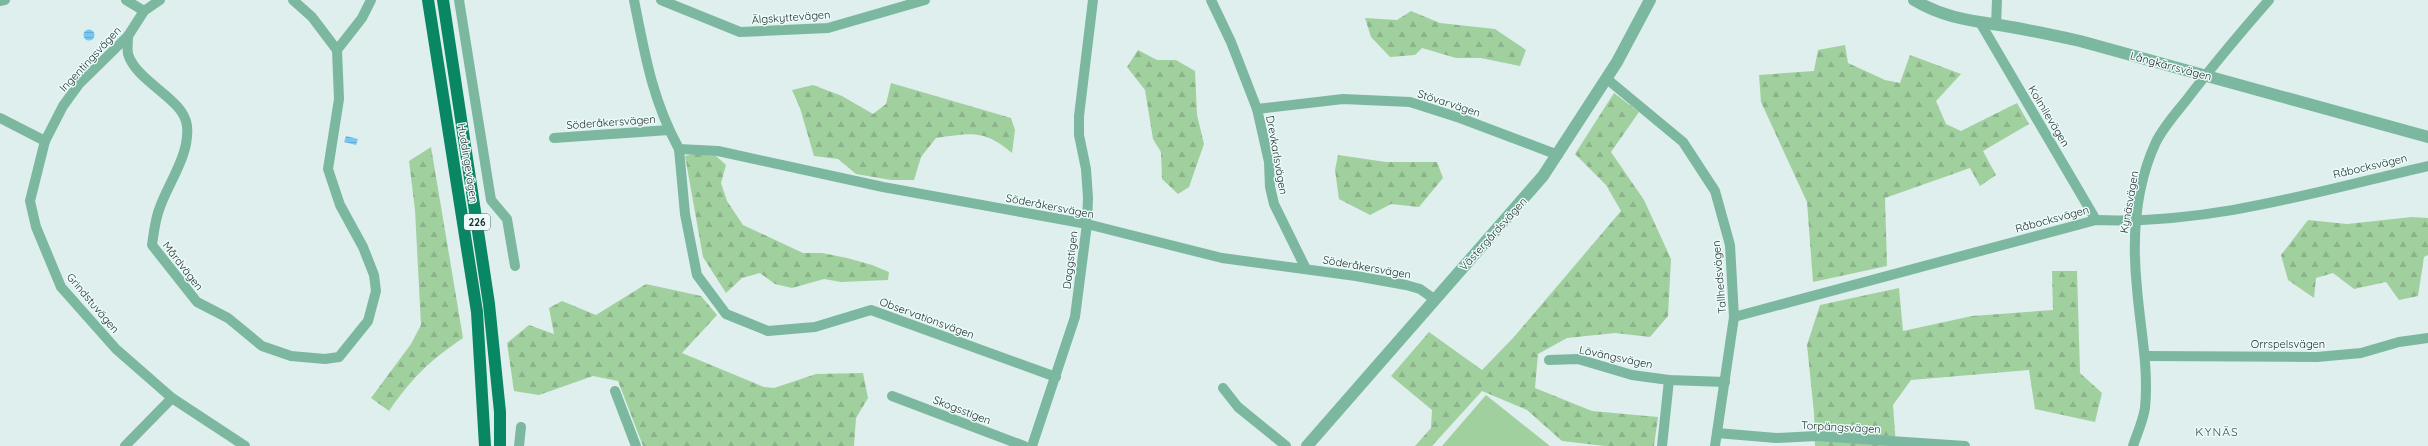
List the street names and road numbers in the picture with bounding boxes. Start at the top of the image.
street label: Älgskyttevägen [751,7,831,27]
street label: Ingentingsvägen [56,23,124,95]
street label: Långkärrsvägen [2129,48,2213,84]
street label: Kolmilevägen [2025,83,2073,149]
street label: Stövarvägen [1416,86,1482,120]
street label: Söderåkersvägen [566,112,656,132]
street label: Drevkarlsvägen [1263,114,1291,196]
street label: Huddingevägen [455,122,481,204]
street label: Råbocksvägen [2332,151,2408,181]
street label: Kynäsvägen [2117,170,2141,234]
street label: Söderåkersvägen [1005,191,1095,221]
street label: Västergårdsvägen [1456,194,1530,274]
street label: Råbocksvägen [2014,202,2090,236]
road number: 226 [464,214,490,230]
street label: Daggstigen [1059,230,1081,290]
street label: Mårdvägen [160,239,206,293]
street label: Tallhedsvägen [1709,240,1729,314]
street label: Söderåkersvägen [1322,252,1412,282]
street label: Grindstuvägen [64,270,122,336]
street label: Observationsvägen [878,294,976,342]
street label: Orrspelsvägen [2251,337,2325,351]
street label: Lövängsvägen [1578,342,1654,372]
street label: Skogsstigen [931,393,993,427]
street label: Torpängsvägen [1801,418,1881,436]

